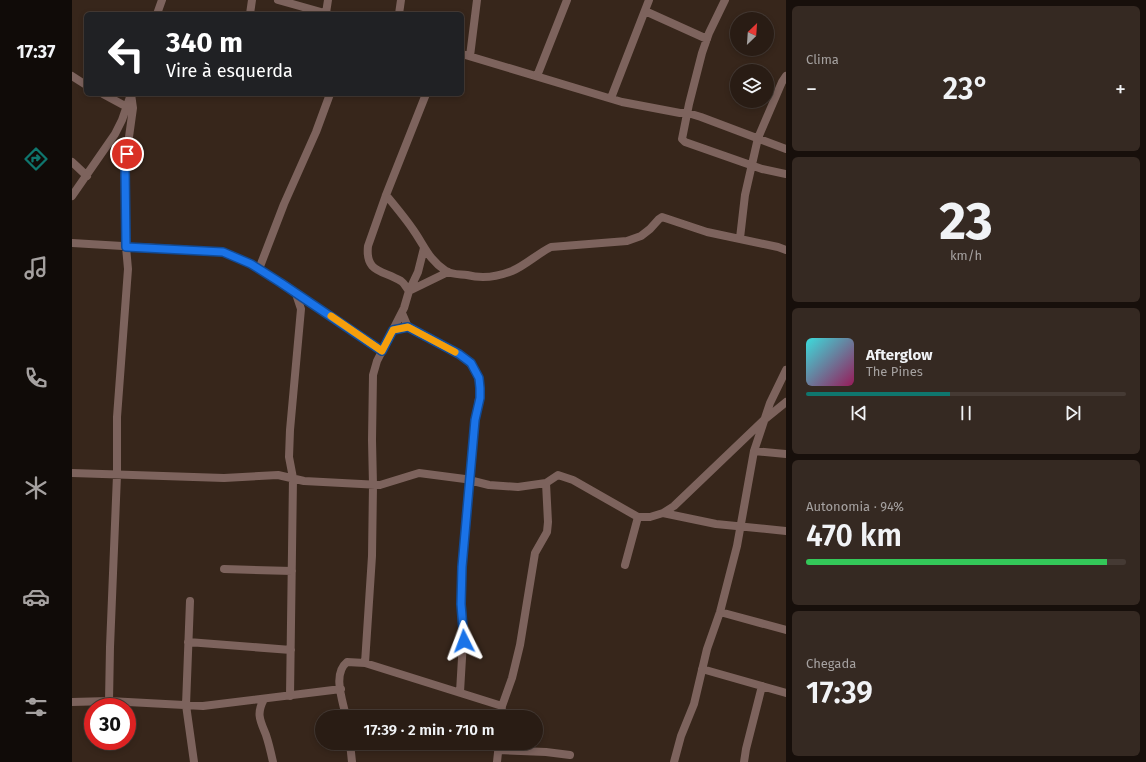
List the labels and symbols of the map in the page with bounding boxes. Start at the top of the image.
north arrow [730,12,774,56]
pin [110,137,144,171]
position arrow [443,620,485,662]
speed limit sign: 30 [84,698,136,750]

